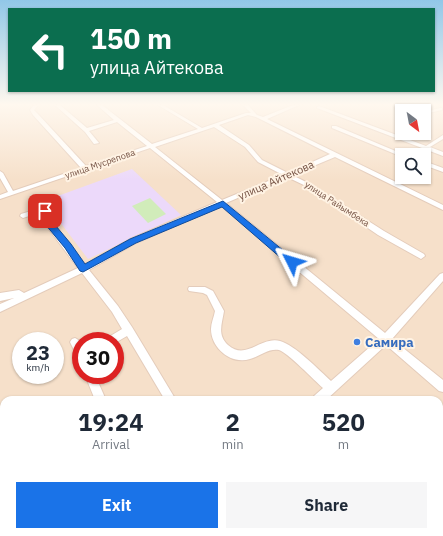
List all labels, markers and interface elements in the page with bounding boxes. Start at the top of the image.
text: 150 m [90,20,172,57]
icon: left [24,24,76,76]
text: улица Айтекова [90,56,224,79]
north arrow [395,104,431,140]
map controls [395,104,431,184]
street label: улица Мусрепова [63,146,137,181]
button: search [395,148,431,184]
street label: улица Айтекова [236,157,316,203]
street label: улица Райымбека [303,179,372,229]
pin [28,194,62,228]
icon: arrive [34,200,56,222]
position arrow [271,241,313,283]
speed limit sign: 30 [72,332,124,384]
place label: Самира [365,334,414,351]
marker: Самира [352,337,362,347]
text: 23 [26,339,50,366]
text: km/h [26,361,50,374]
text: 19:24 [78,406,144,438]
text: 2 [225,406,240,438]
text: 520 [322,406,365,438]
text: Arrival [92,436,130,453]
text: min [222,436,244,453]
text: m [338,436,349,453]
button: Exit [16,482,218,528]
button: Share [226,482,427,528]

